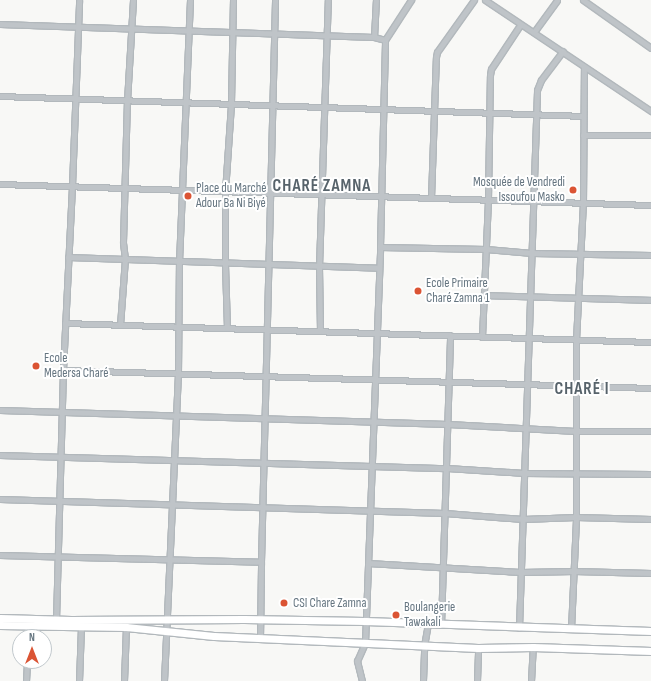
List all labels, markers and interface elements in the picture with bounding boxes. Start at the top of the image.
place label: Mosquée de Vendredi Issoufou Masko [473,175,565,206]
district label: CHARÉ ZAMNA [273,177,371,197]
place label: Place du Marché Adour Ba Ni Biyé [196,181,267,212]
marker: Mosquée de Vendredi Issoufou Masko [568,185,578,195]
marker: Place du Marché Adour Ba Ni Biyé [183,191,193,201]
place label: Ecole Primaire Charé Zamna 1 [426,276,489,307]
marker: Ecole Primaire Charé Zamna 1 [413,286,423,296]
place label: Ecole Medersa Charé [44,351,108,382]
marker: Ecole Medersa Charé [31,361,41,371]
district label: CHARÉ I [554,380,610,400]
place label: CSI Chare Zamna [293,595,366,611]
marker: CSI Chare Zamna [278,597,290,609]
place label: Boulangerie Tawakali [404,600,455,631]
marker: Boulangerie Tawakali [391,610,401,620]
north arrow [12,629,52,669]
text: N [29,631,35,644]

